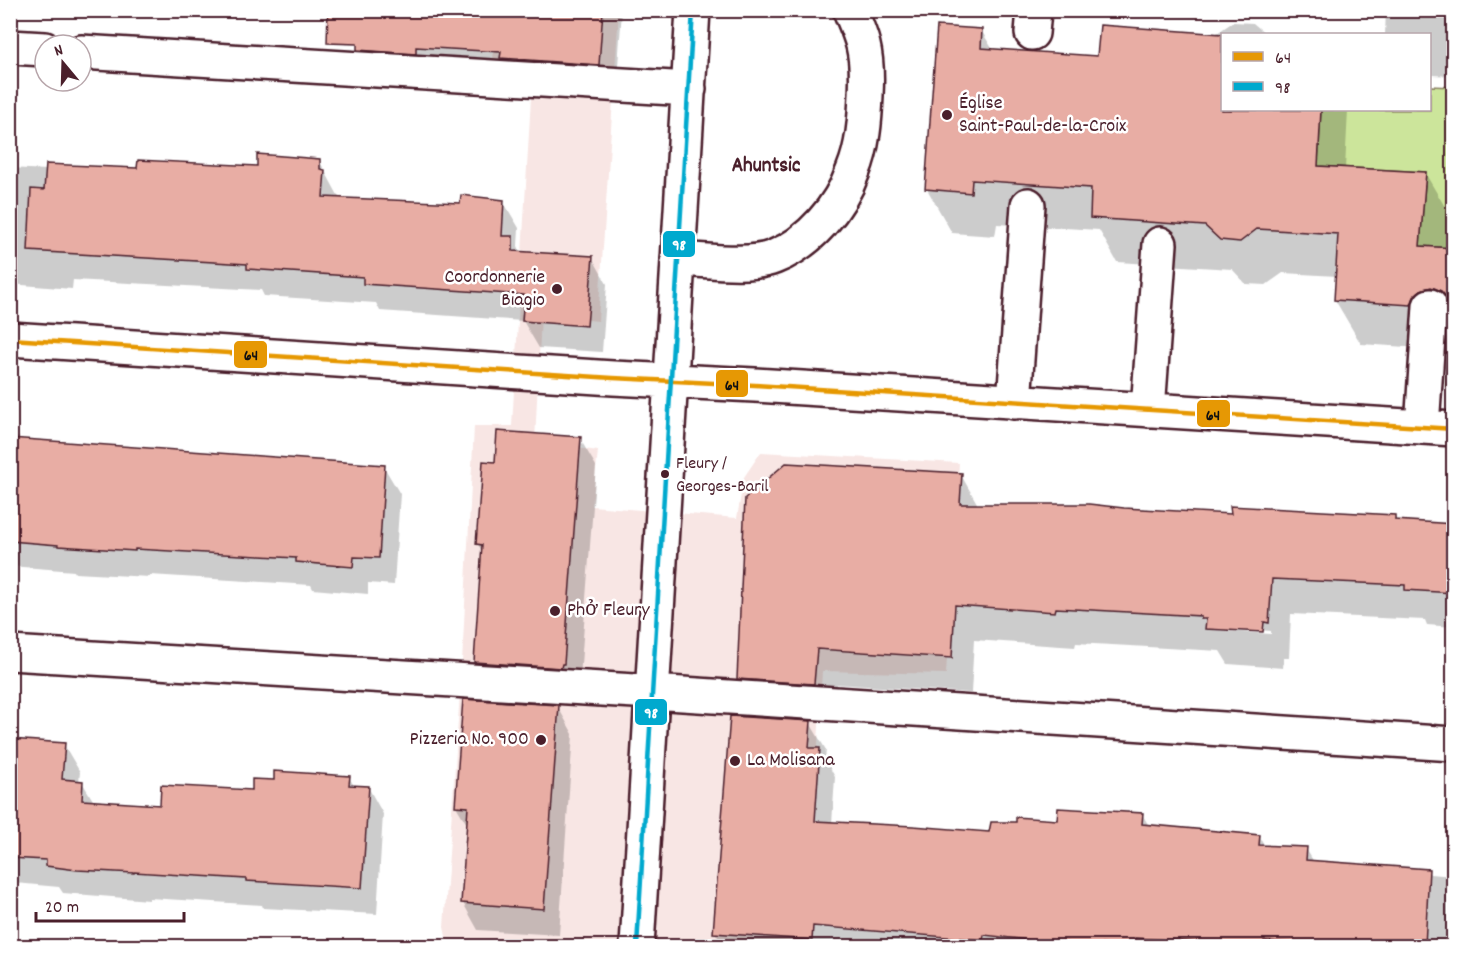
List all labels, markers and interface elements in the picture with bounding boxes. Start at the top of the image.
north arrow [33,33,93,93]
legend [1221,33,1431,111]
text: N [51,39,67,63]
text: 64 [1275,47,1291,72]
text: 98 [1275,77,1290,102]
place label: Église Saint-Paul-de-la-Croix [959,90,1127,141]
marker: Église Saint-Paul-de-la-Croix [940,108,954,122]
district label: Ahuntsic [732,152,801,182]
line badge: 98 [662,230,696,258]
text: 98 [672,235,686,258]
place label: Coordonnerie Biagio [444,264,545,315]
marker: Coordonnerie Biagio [550,282,564,296]
line badge: 64 [233,340,268,369]
text: 64 [244,345,258,368]
line badge: 64 [715,369,749,398]
text: 64 [725,375,739,398]
line badge: 64 [1196,399,1231,428]
text: 64 [1206,405,1220,428]
place label: Fleury / Georges-Baril [676,452,769,500]
marker: Fleury / Georges-Baril [659,468,671,480]
place label: Phở Fleury [567,597,650,625]
marker: Phở Fleury [548,604,562,618]
line badge: 98 [634,698,668,726]
text: 98 [644,703,658,726]
place label: Pizzeria No. 900 [410,726,529,754]
marker: Pizzeria No. 900 [534,733,548,747]
place label: La Molisana [747,747,835,775]
marker: La Molisana [728,754,742,768]
scale bar [36,885,184,923]
text: 20 m [45,896,79,921]

